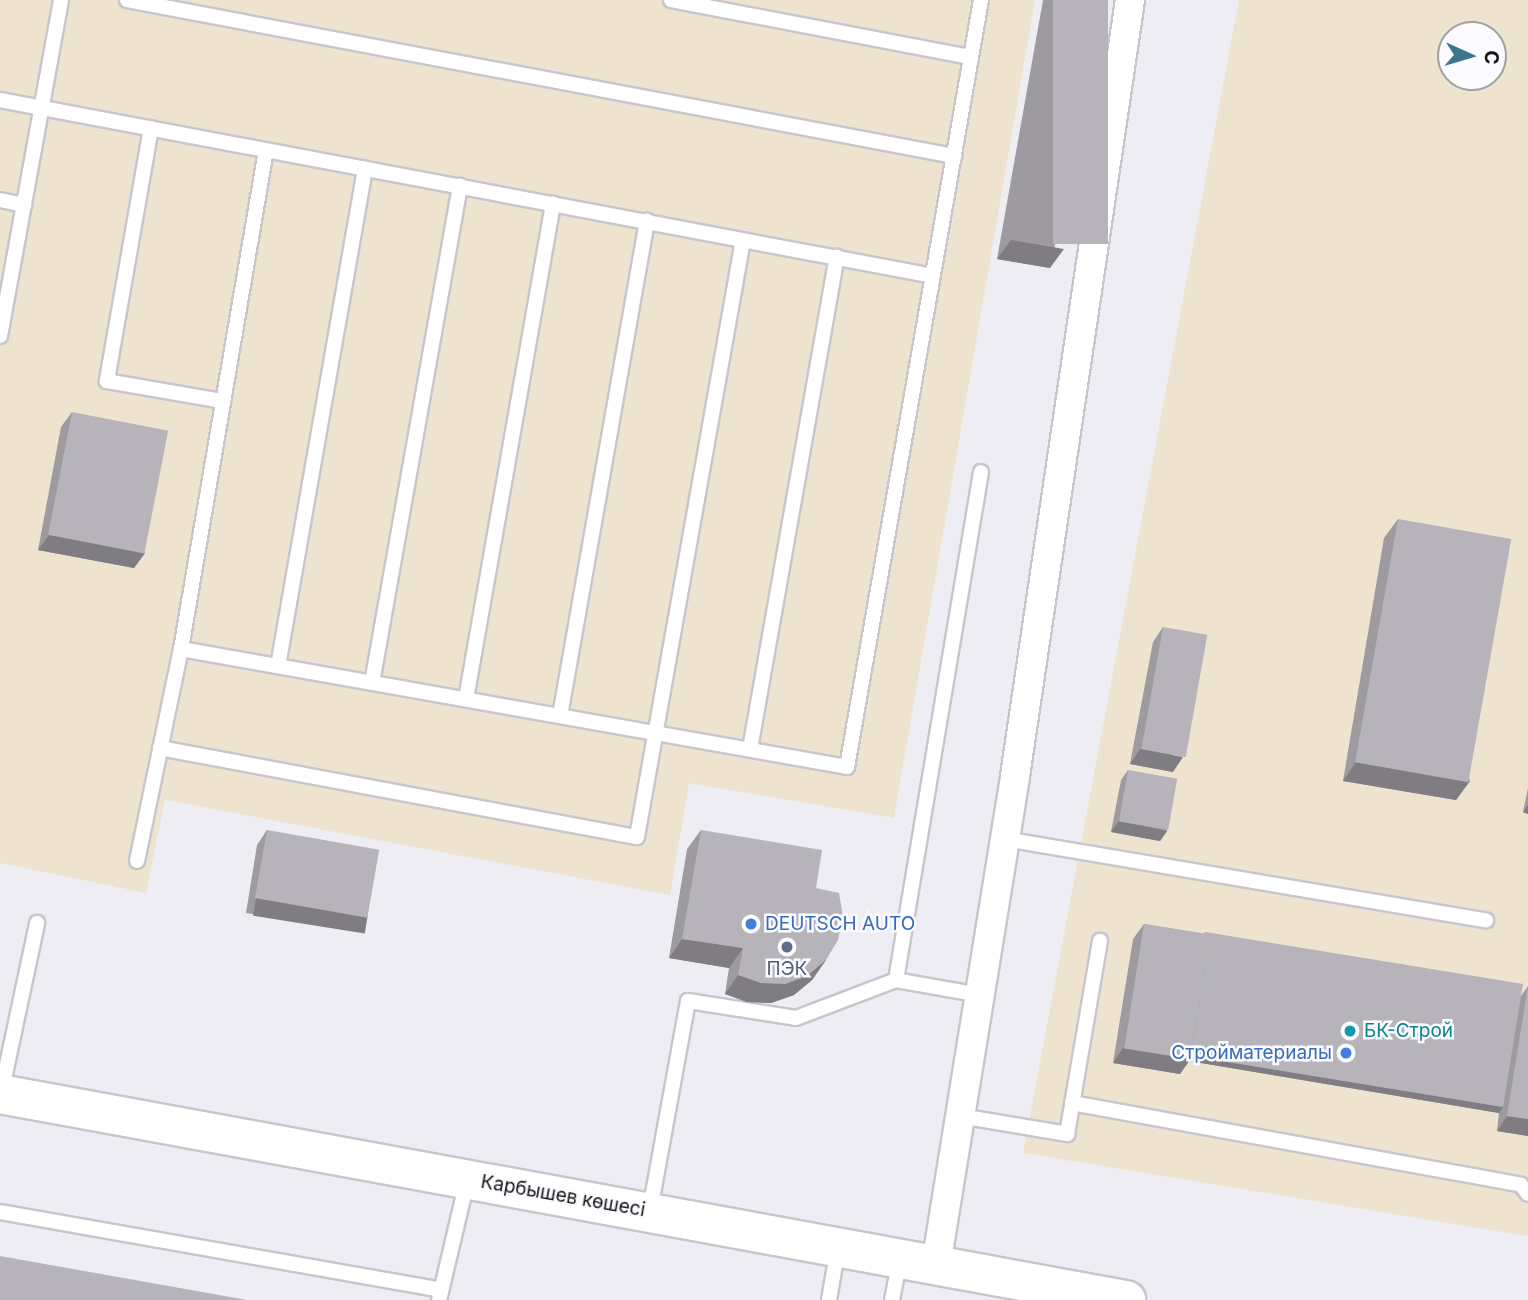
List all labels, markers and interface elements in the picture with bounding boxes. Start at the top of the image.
north arrow [1437,21,1507,91]
text: С [1479,50,1503,65]
place label: DEUTSCH AUTO [765,913,915,935]
marker: DEUTSCH AUTO [743,916,759,932]
marker: ПЭК [779,939,795,955]
place label: ПЭК [767,958,807,980]
place label: БК-Строй [1364,1020,1453,1042]
marker: БК-Строй [1342,1023,1358,1039]
place label: Стройматериалы [1171,1042,1332,1064]
marker: Стройматериалы [1338,1045,1354,1061]
street label: Карбышев көшесі [479,1170,647,1222]

